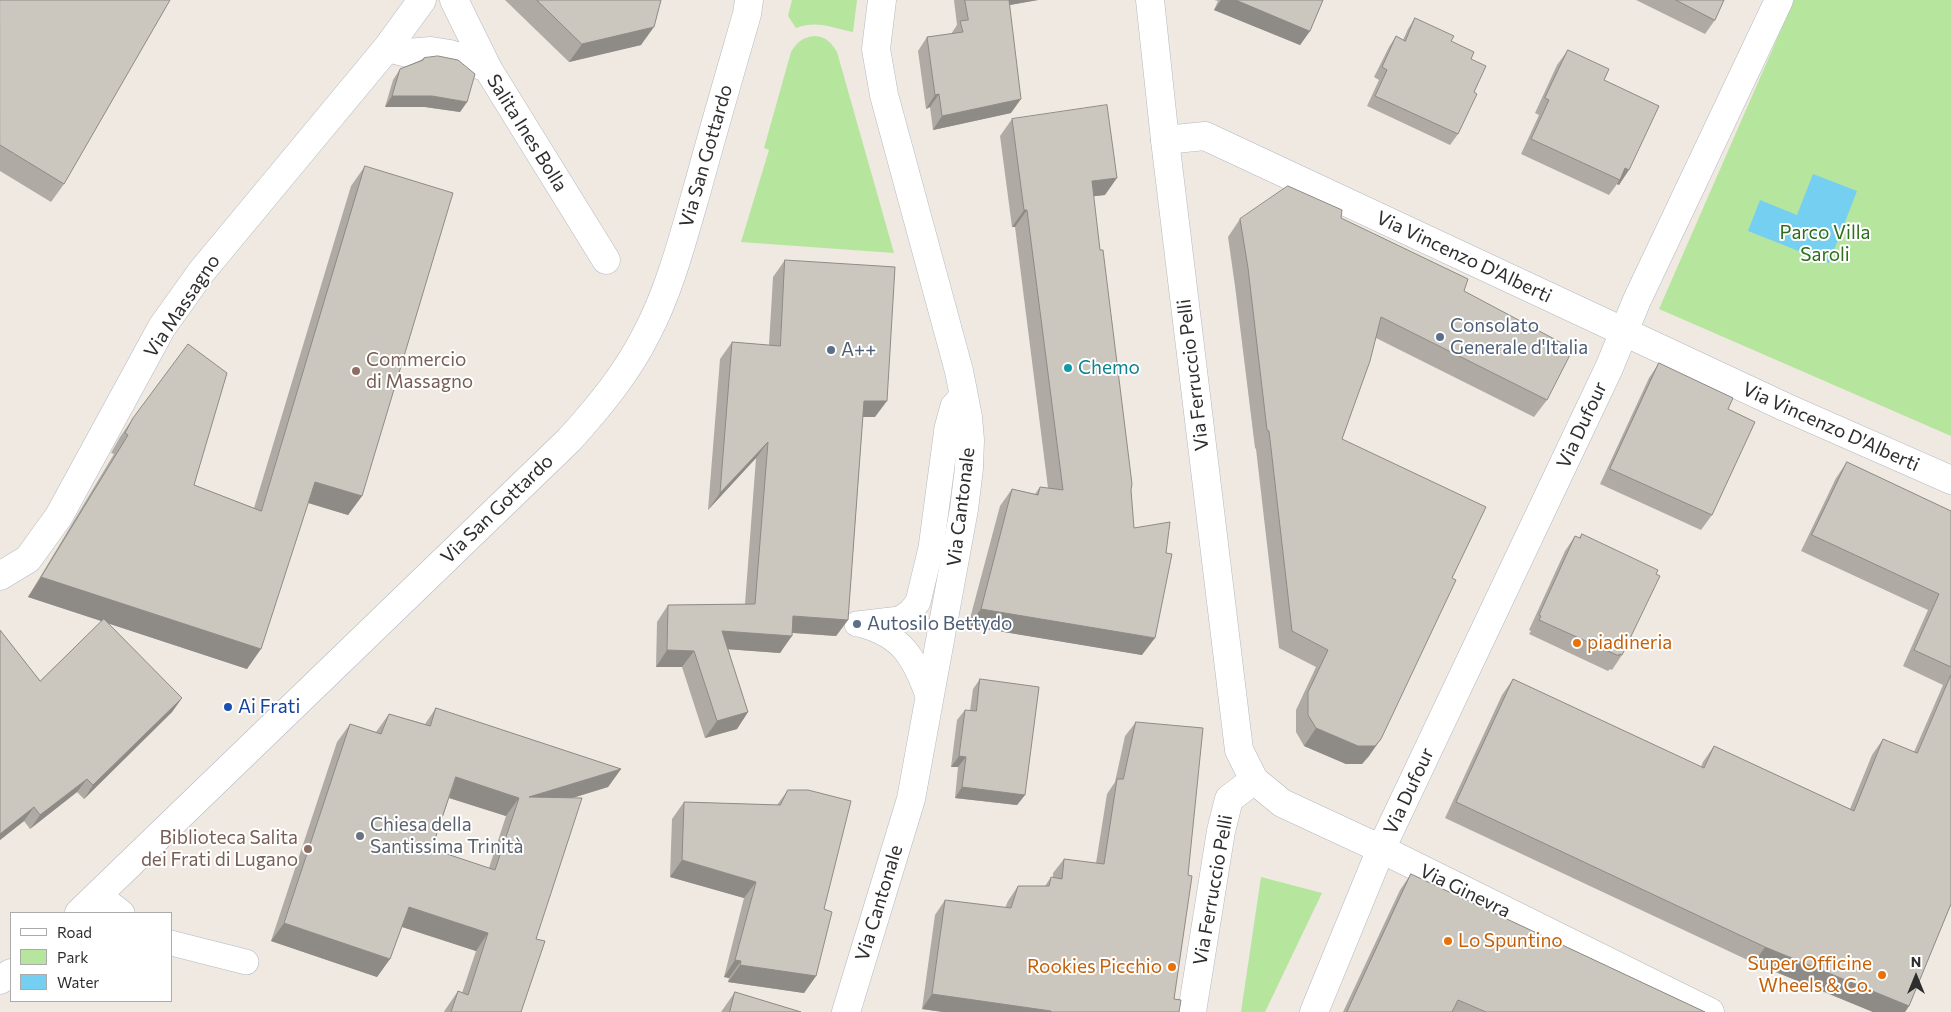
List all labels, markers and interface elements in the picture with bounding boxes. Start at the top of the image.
street label: Salita Ines Bolla [482,70,572,196]
street label: Via San Gottardo [675,82,737,230]
street label: Via Vincenzo D'Alberti [1373,206,1555,308]
park label: Parco Villa Saroli [1779,222,1871,266]
street label: Via Massagno [139,250,225,362]
street label: Via Ferruccio Pelli [1172,298,1214,452]
place label: Consolato Generale d'Italia [1450,315,1588,359]
marker: Consolato Generale d'Italia [1434,331,1446,343]
place label: A++ [841,339,876,361]
marker: A++ [825,344,837,356]
place label: Commercio di Massagno [366,349,473,393]
place label: Chemo [1078,357,1140,379]
marker: Chemo [1062,362,1074,374]
marker: Commercio di Massagno [350,365,362,377]
street label: Via Dufour [1552,378,1612,472]
street label: Via Vincenzo D'Alberti [1739,378,1923,476]
street label: Via Cantonale [942,446,980,568]
street label: Via San Gottardo [436,450,558,568]
place label: Autosilo Bettydo [867,613,1012,635]
marker: Autosilo Bettydo [851,618,863,630]
place label: piadineria [1587,632,1672,654]
marker: piadineria [1571,637,1583,649]
place label: Ai Frati [238,696,300,718]
marker: Ai Frati [222,701,234,713]
street label: Via Dufour [1379,744,1439,838]
street label: Via Ferruccio Pelli [1189,813,1237,967]
place label: Chiesa della Santissima Trinità [370,814,523,858]
place label: Biblioteca Salita dei Frati di Lugano [141,827,298,871]
marker: Chiesa della Santissima Trinità [354,830,366,842]
street label: Via Cantonale [851,842,907,964]
marker: Biblioteca Salita dei Frati di Lugano [302,843,314,855]
street label: Via Ginevra [1416,859,1514,923]
legend [10,912,172,1002]
text: Road [57,923,92,941]
place label: Lo Spuntino [1458,930,1563,952]
marker: Lo Spuntino [1442,935,1454,947]
text: Park [57,948,88,966]
north arrow [1891,952,1941,1002]
place label: Super Officine Wheels & Co. [1748,953,1872,997]
text: N [1911,953,1921,970]
place label: Rookies Picchio [1027,956,1162,978]
marker: Rookies Picchio [1166,961,1178,973]
marker: Super Officine Wheels & Co. [1876,969,1888,981]
text: Water [57,973,99,991]

